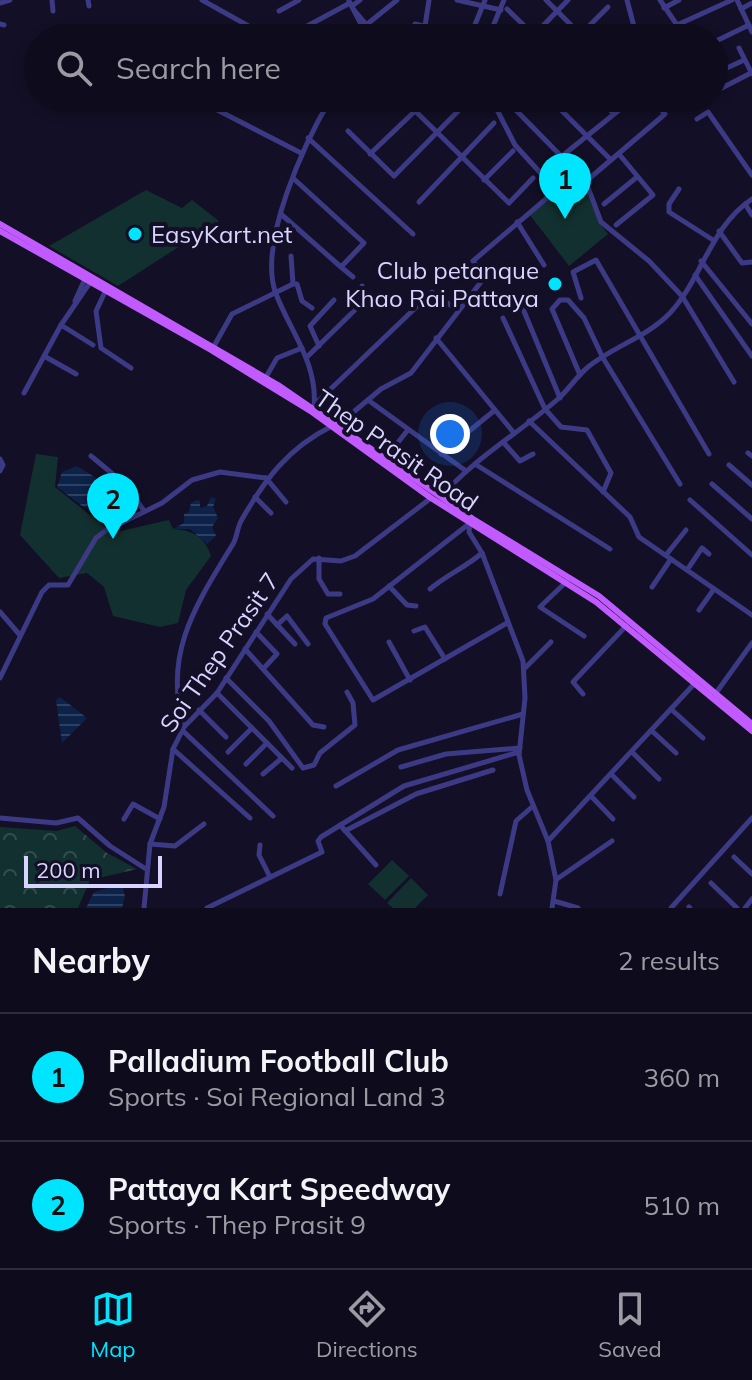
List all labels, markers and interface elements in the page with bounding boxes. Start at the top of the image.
search box [24,24,728,112]
icon: search [52,46,96,90]
text: Search here [116,49,281,87]
pin: 1 [539,153,591,219]
place label: EasyKart.net [151,219,292,249]
marker: EasyKart.net [126,225,144,243]
place label: Club petanque Khao Rai Pattaya [345,255,539,313]
marker: Club petanque Khao Rai Pattaya [546,275,564,293]
street label: Thep Prasit Road [310,383,484,517]
your location [430,414,470,454]
pin: 2 [87,473,139,539]
street label: Soi Thep Prasit 7 [153,566,285,738]
scale bar [24,852,162,888]
text: 200 m [36,856,101,884]
text: Nearby [32,939,150,982]
text: 2 results [618,944,720,977]
text: Palladium Football Club [108,1042,449,1080]
text: 1 [50,1061,66,1094]
text: 360 m [644,1061,720,1094]
text: Sports · Soi Regional Land 3 [108,1080,446,1113]
text: Pattaya Kart Speedway [108,1170,450,1208]
text: 2 [50,1189,66,1222]
text: 510 m [644,1189,720,1222]
text: Sports · Thep Prasit 9 [108,1208,366,1241]
tab: Map [90,1287,136,1363]
tab: Directions [316,1287,418,1363]
tab: Saved [598,1287,662,1363]

